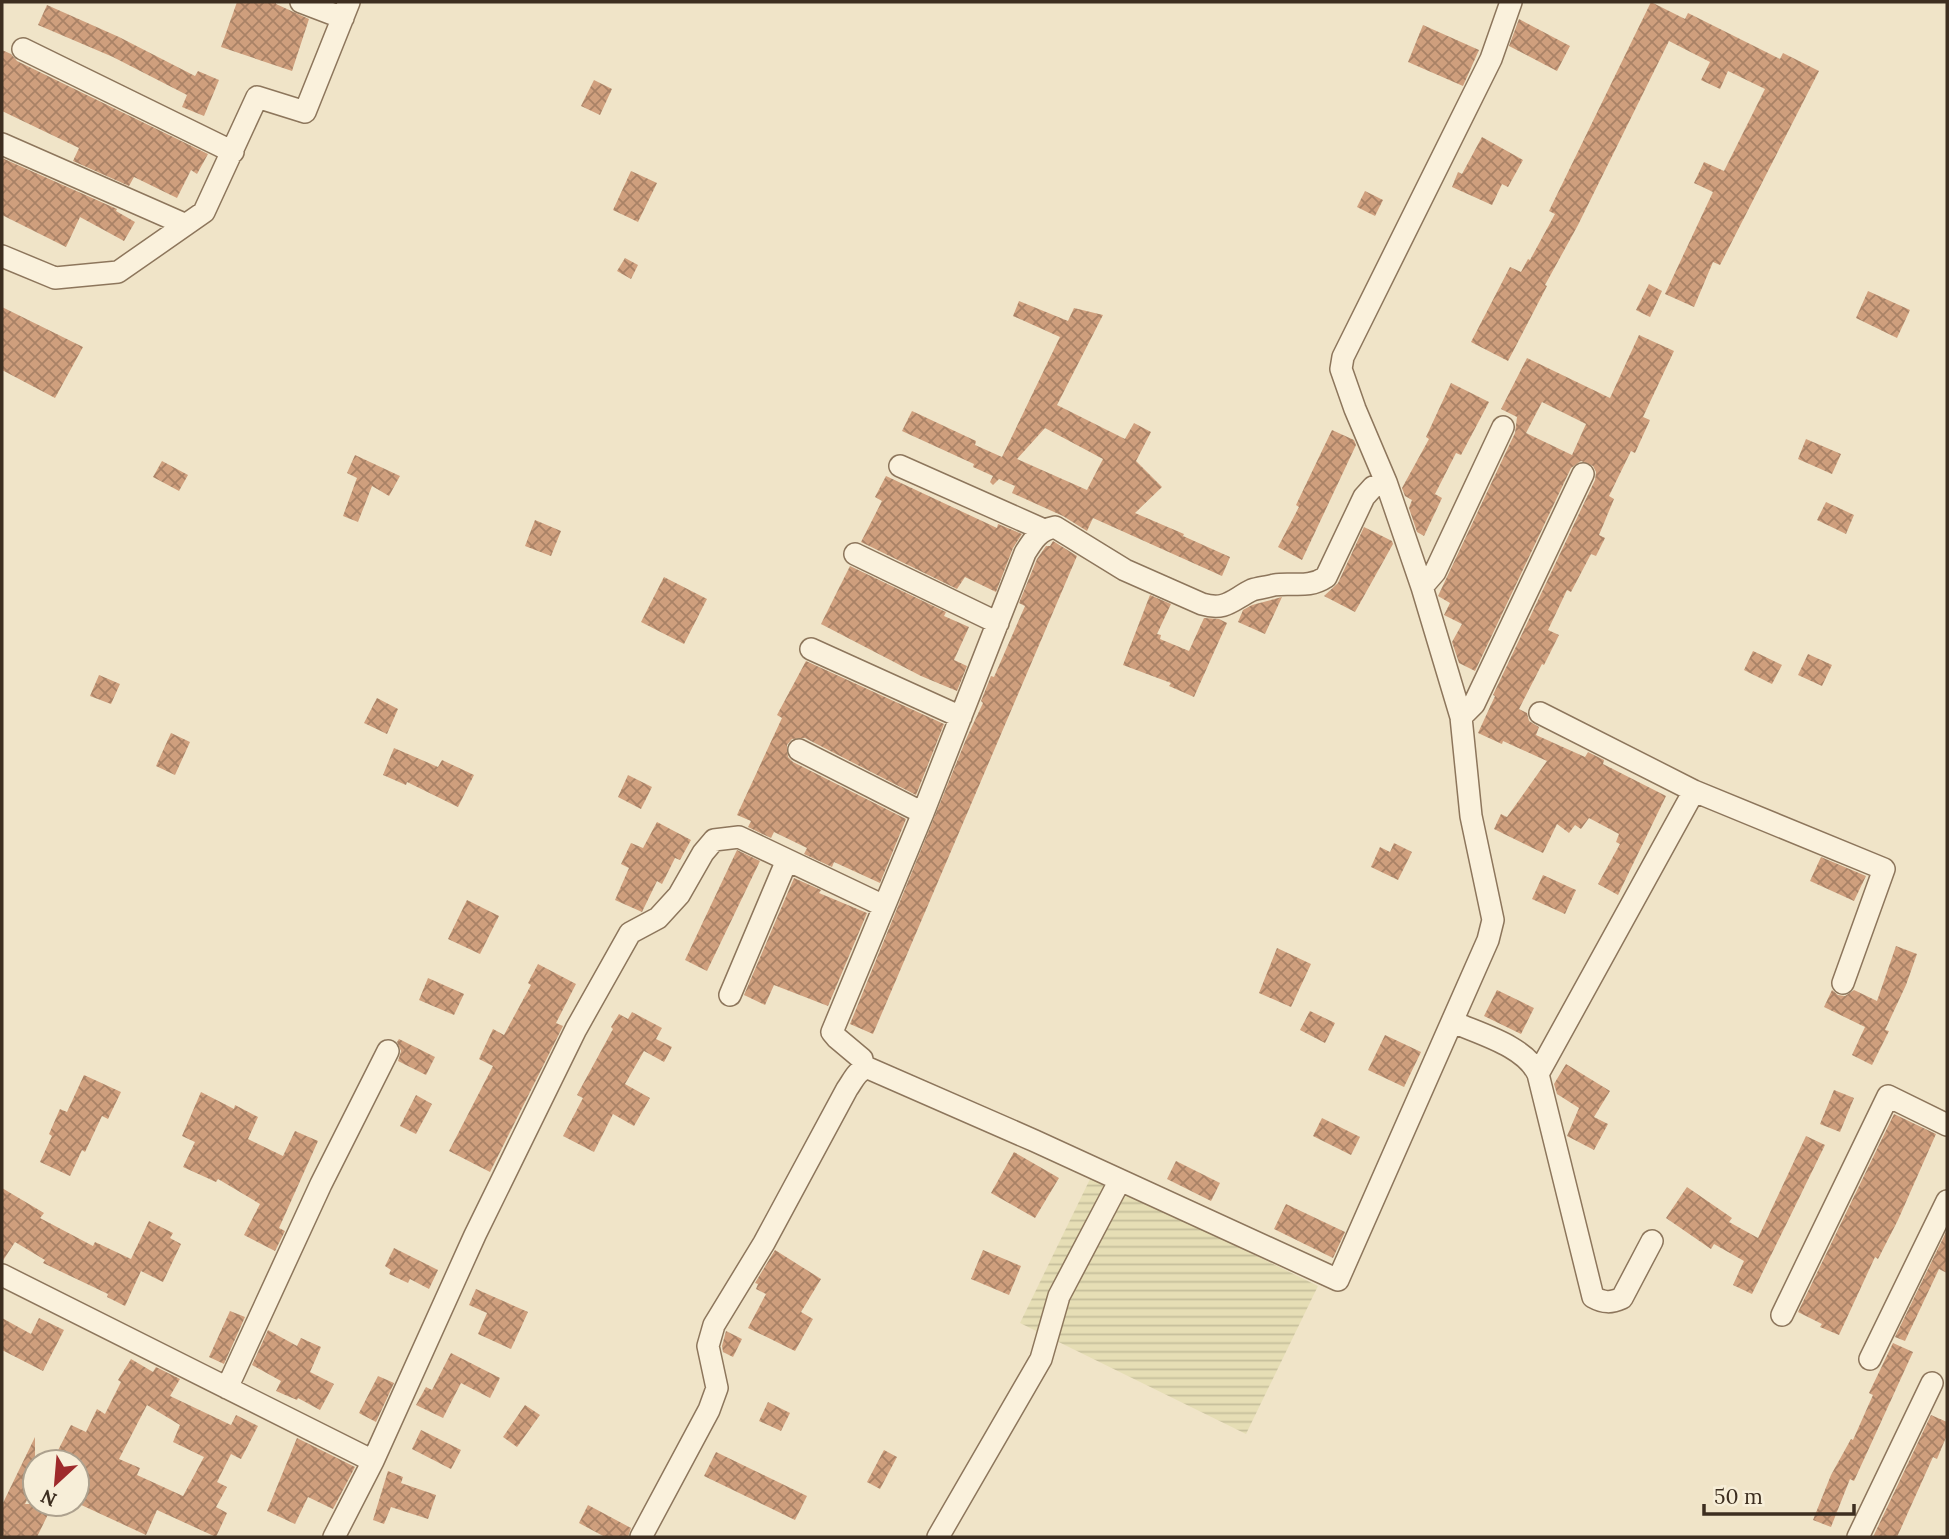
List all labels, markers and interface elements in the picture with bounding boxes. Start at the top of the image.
north arrow [21,1448,91,1518]
scale bar [1704,1472,1854,1516]
text: 50 m [1714,1483,1763,1510]
text: N [36,1484,60,1512]

